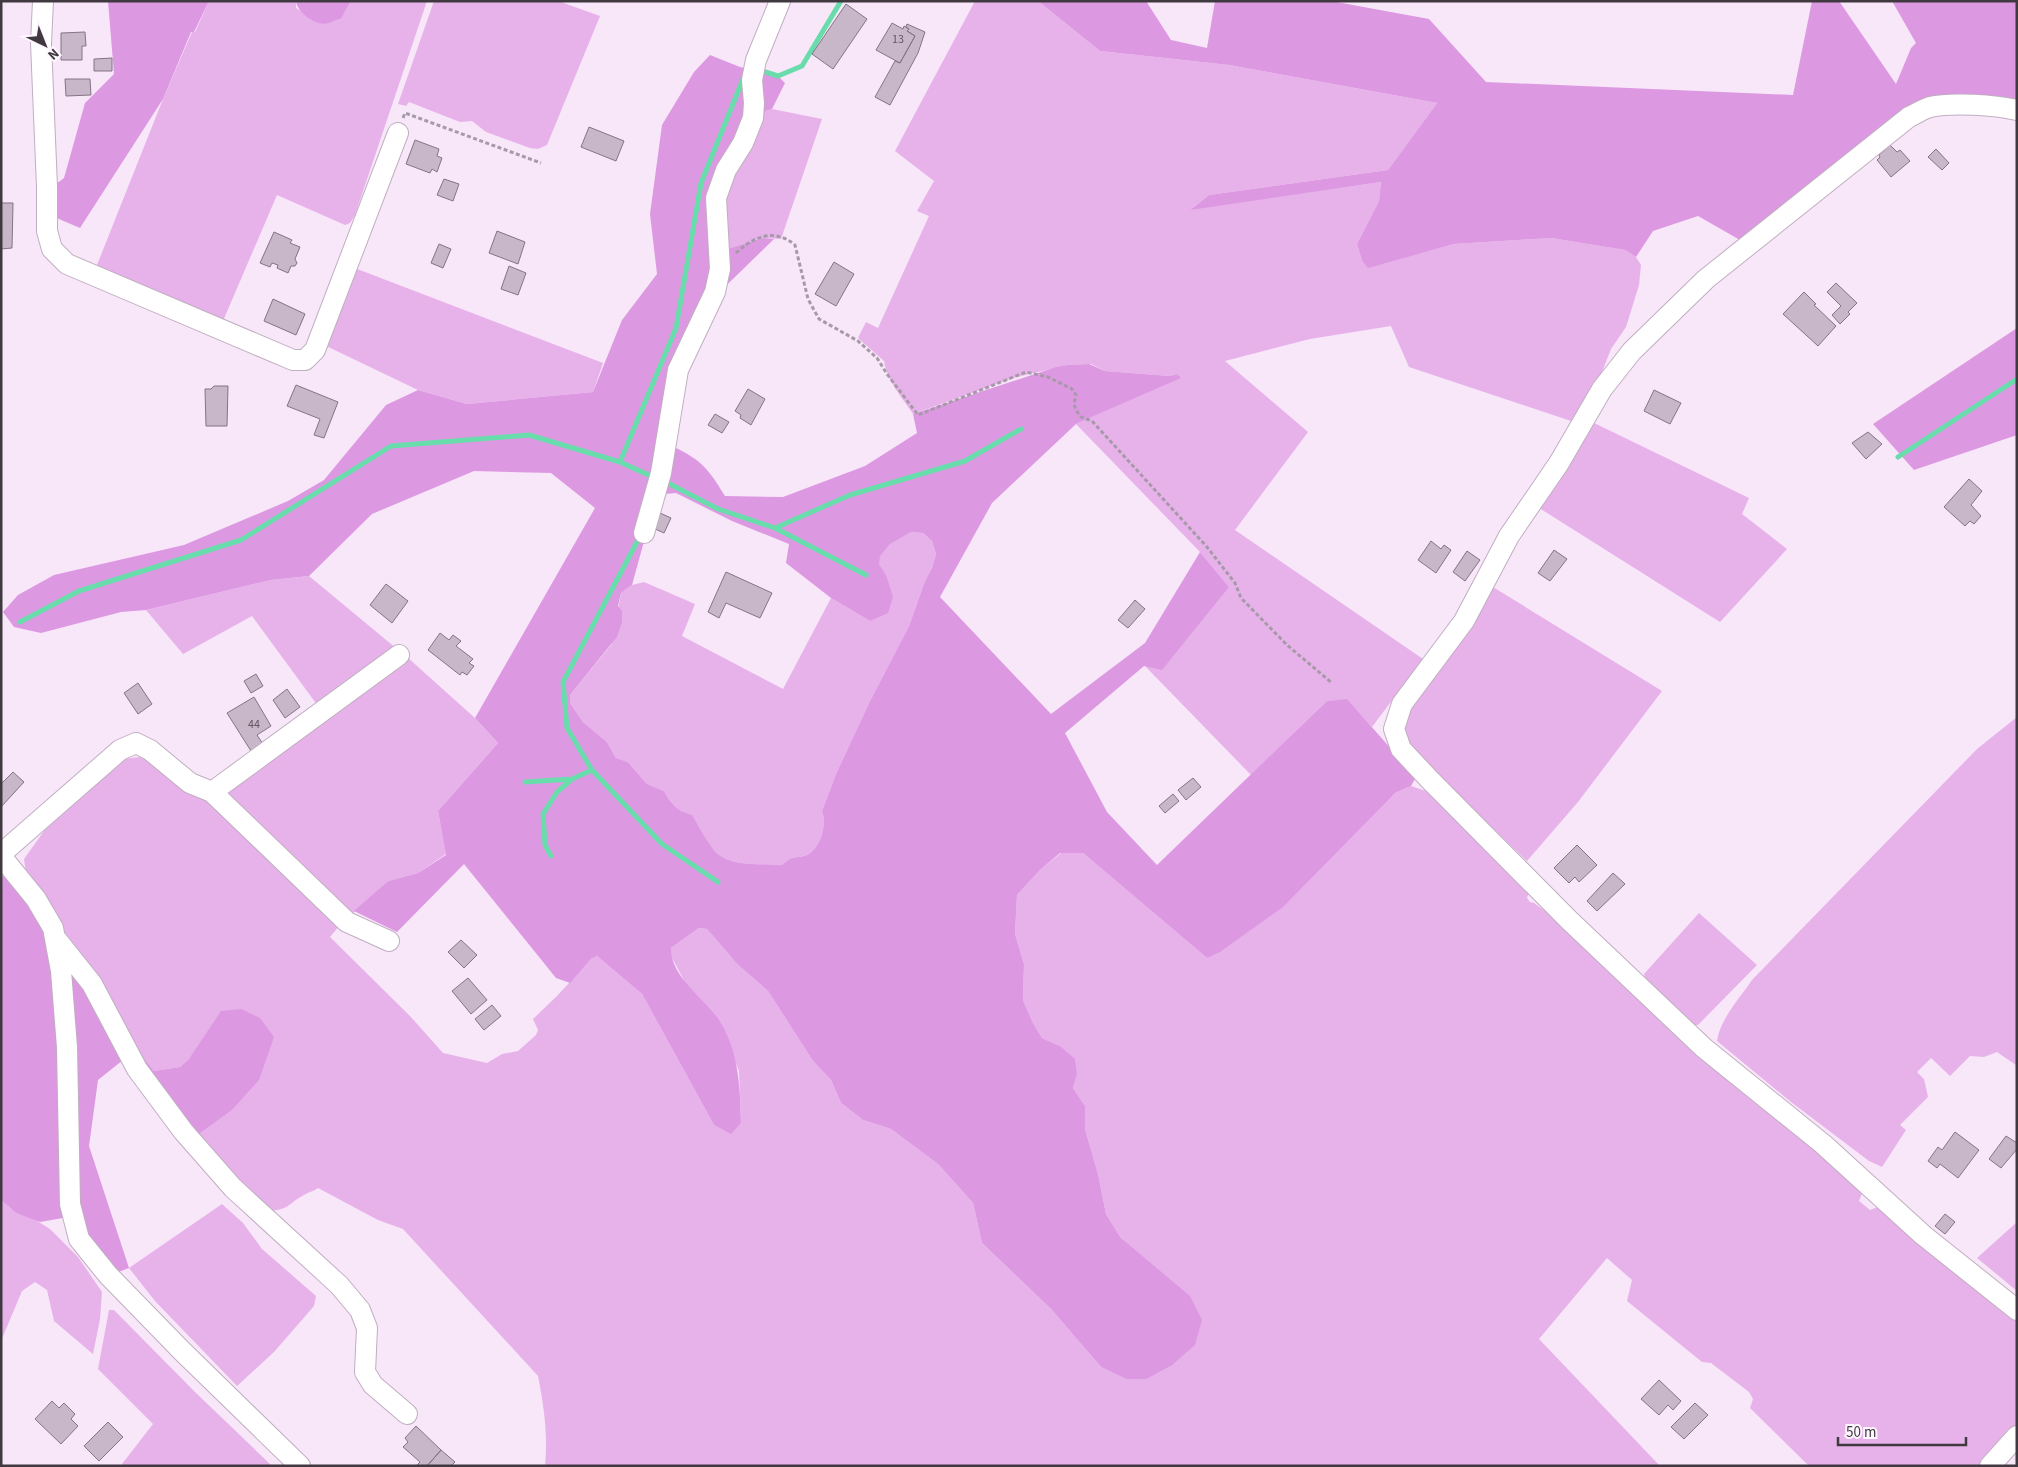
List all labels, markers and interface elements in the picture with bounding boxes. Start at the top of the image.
north arrow [20,20,70,70]
house number: 13 [892,31,904,48]
text: N [43,43,63,64]
house number: 44 [248,716,260,733]
scale bar [1838,1414,1966,1446]
text: 50 m [1846,1422,1876,1443]

